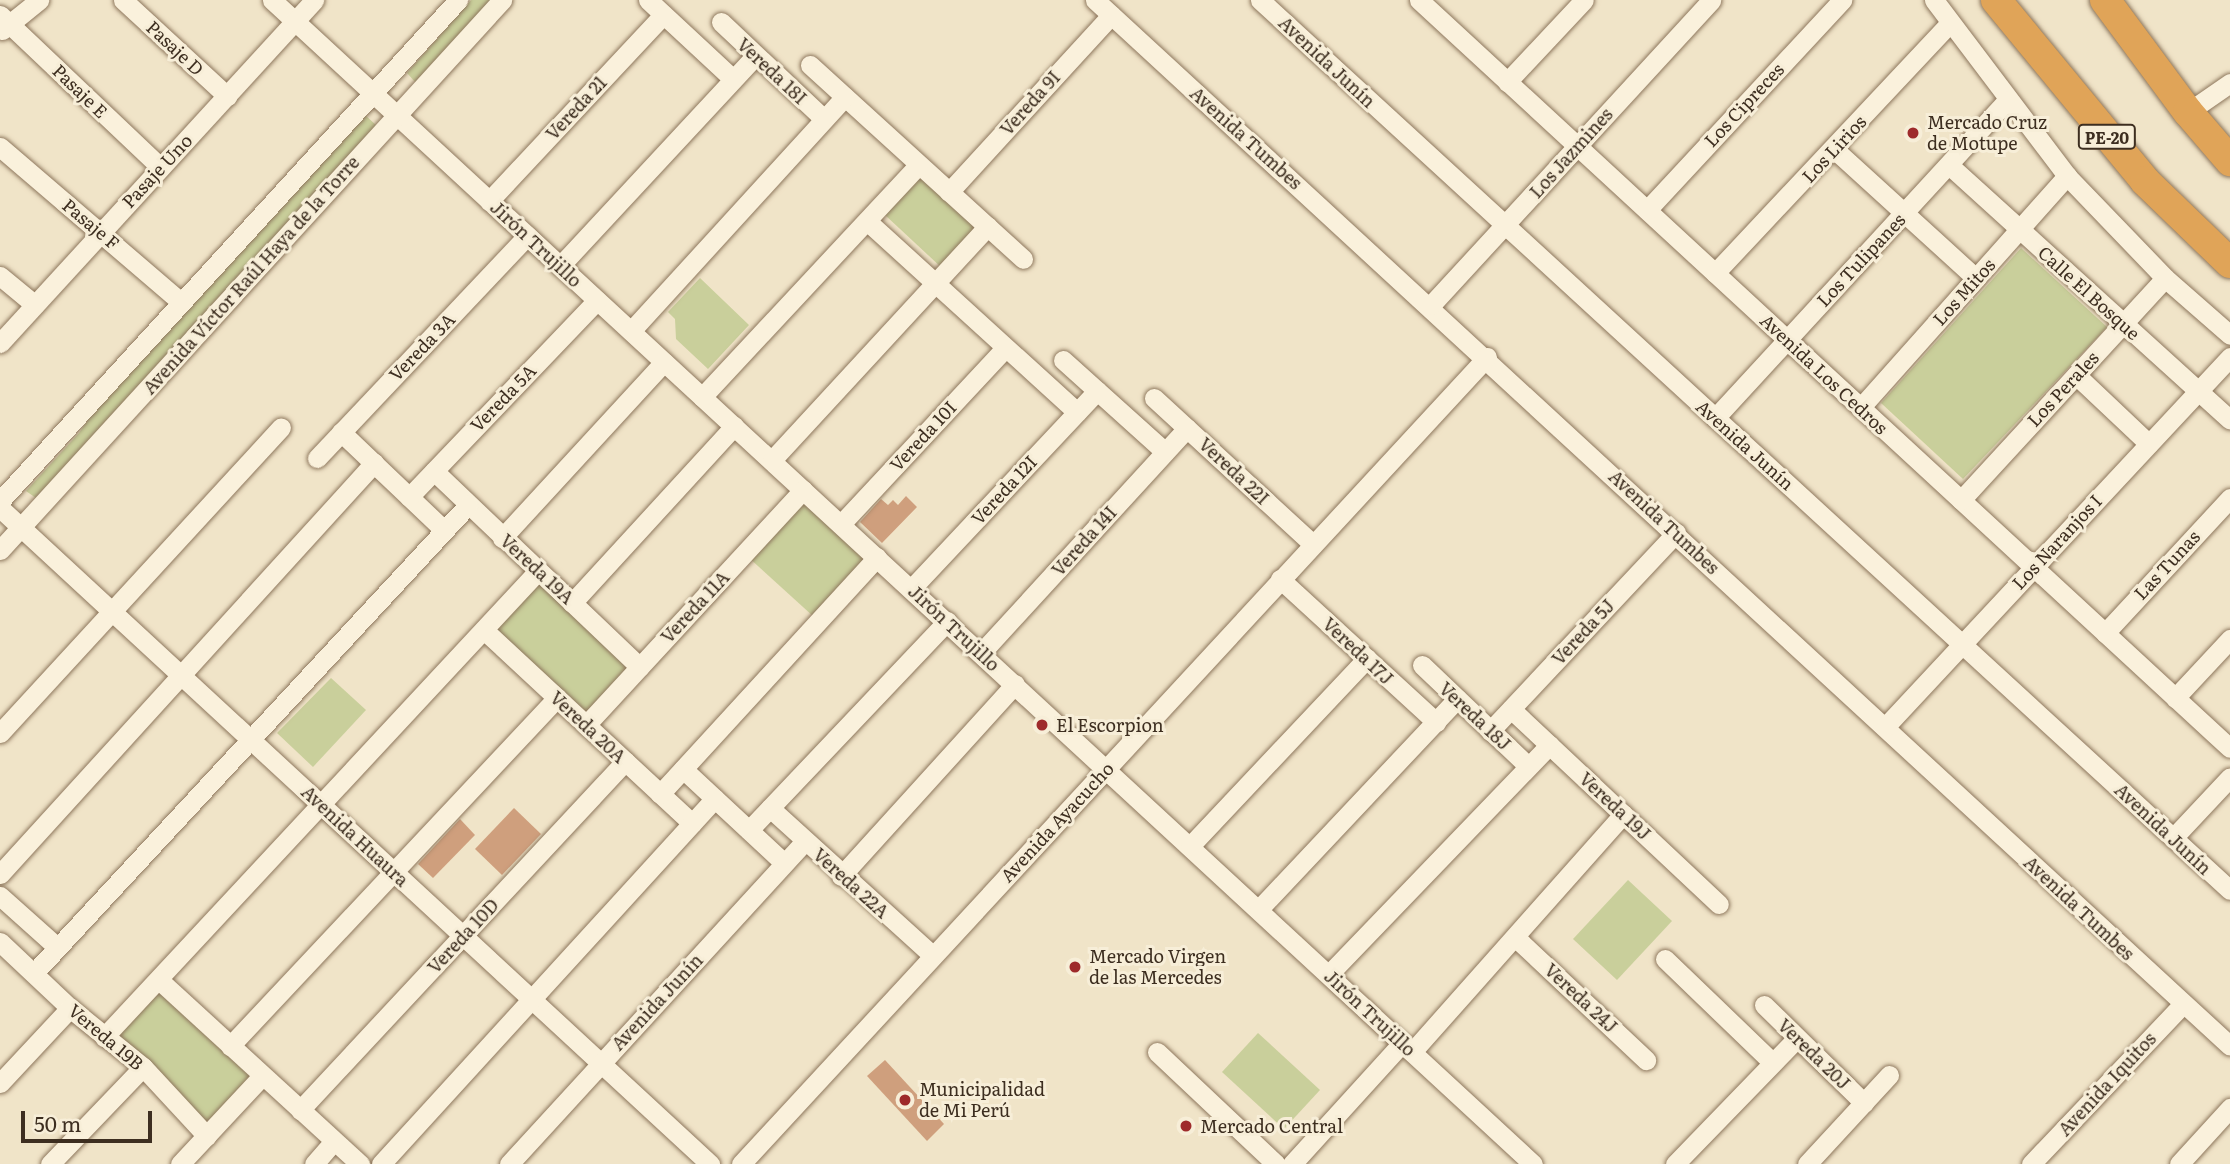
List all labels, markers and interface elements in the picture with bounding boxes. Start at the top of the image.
street label: Avenida Junín [1274,12,1380,112]
street label: Pasaje D [142,16,208,80]
street label: Vereda 18I [733,33,811,109]
street label: Los Cipreces [1700,59,1788,151]
street label: Pasaje E [48,60,112,122]
street label: Vereda 9I [995,66,1065,140]
street label: Vereda 21 [541,72,611,144]
street label: Avenida Tumbes [1186,82,1306,194]
street label: Los Jazmines [1525,104,1617,202]
street label: Los Lirios [1798,111,1870,187]
place label: Mercado Cruz de Motupe [1927,112,2047,154]
marker: Mercado Cruz de Motupe [1905,125,1921,141]
road number: PE-20 [2077,125,2137,150]
street label: Pasaje Uno [117,130,197,212]
street label: Avenida Víctor Raúl Haya de la Torre [138,152,364,398]
street label: Pasaje F [58,194,124,254]
street label: Jirón Trujillo [486,196,586,292]
street label: Los Tulipanes [1812,209,1910,311]
street label: Calle El Bosque [2034,242,2144,344]
street label: Los Mitos [1928,254,2000,330]
street label: Vereda 3A [384,309,460,385]
street label: Avenida Los Cedros [1756,309,1892,439]
street label: Los Perales [2023,347,2103,431]
street label: Vereda 5A [466,360,540,436]
street label: Avenida Junín [1692,396,1798,494]
street label: Vereda 10I [885,397,961,475]
street label: Vereda 22I [1194,433,1274,509]
street label: Vereda 12I [967,451,1041,529]
street label: Avenida Tumbes [1604,465,1724,579]
street label: Los Naranjos I [2008,490,2106,594]
street label: Vereda 14I [1047,502,1121,580]
street label: Las Tunas [2130,526,2204,604]
street label: Vereda 19A [496,530,578,608]
street label: Vereda 11A [656,567,734,647]
street label: Jirón Trujillo [904,580,1004,676]
street label: Vereda 5J [1547,595,1619,669]
street label: Vereda 17J [1318,613,1398,689]
street label: Vereda 18J [1435,677,1515,755]
street label: Vereda 20A [546,687,630,767]
place label: El Escorpion [1056,714,1164,736]
marker: El Escorpion [1034,717,1050,733]
street label: Avenida Ayacucho [996,758,1118,886]
street label: Vereda 19J [1575,768,1655,844]
street label: Avenida Junín [2110,779,2216,879]
street label: Avenida Huaura [297,781,413,891]
street label: Vereda 22A [809,843,893,923]
street label: Avenida Tumbes [2019,851,2139,965]
street label: Vereda 10D [423,894,503,978]
place label: Mercado Virgen de las Mercedes [1089,946,1226,988]
street label: Avenida Junín [607,949,707,1055]
marker: Mercado Virgen de las Mercedes [1067,959,1083,975]
street label: Vereda 24J [1540,959,1622,1037]
street label: Jirón Trujillo [1320,965,1420,1061]
street label: Vereda 19B [64,999,148,1075]
street label: Vereda 20J [1773,1014,1855,1094]
street label: Avenida Iquitos [2054,1028,2160,1140]
place label: Municipalidad de Mi Perú [919,1079,1045,1122]
marker: Municipalidad de Mi Perú [897,1092,913,1108]
scale bar [24,1098,156,1142]
text: 50 m [34,1107,81,1138]
place label: Mercado Central [1200,1115,1343,1137]
marker: Mercado Central [1178,1118,1194,1134]

